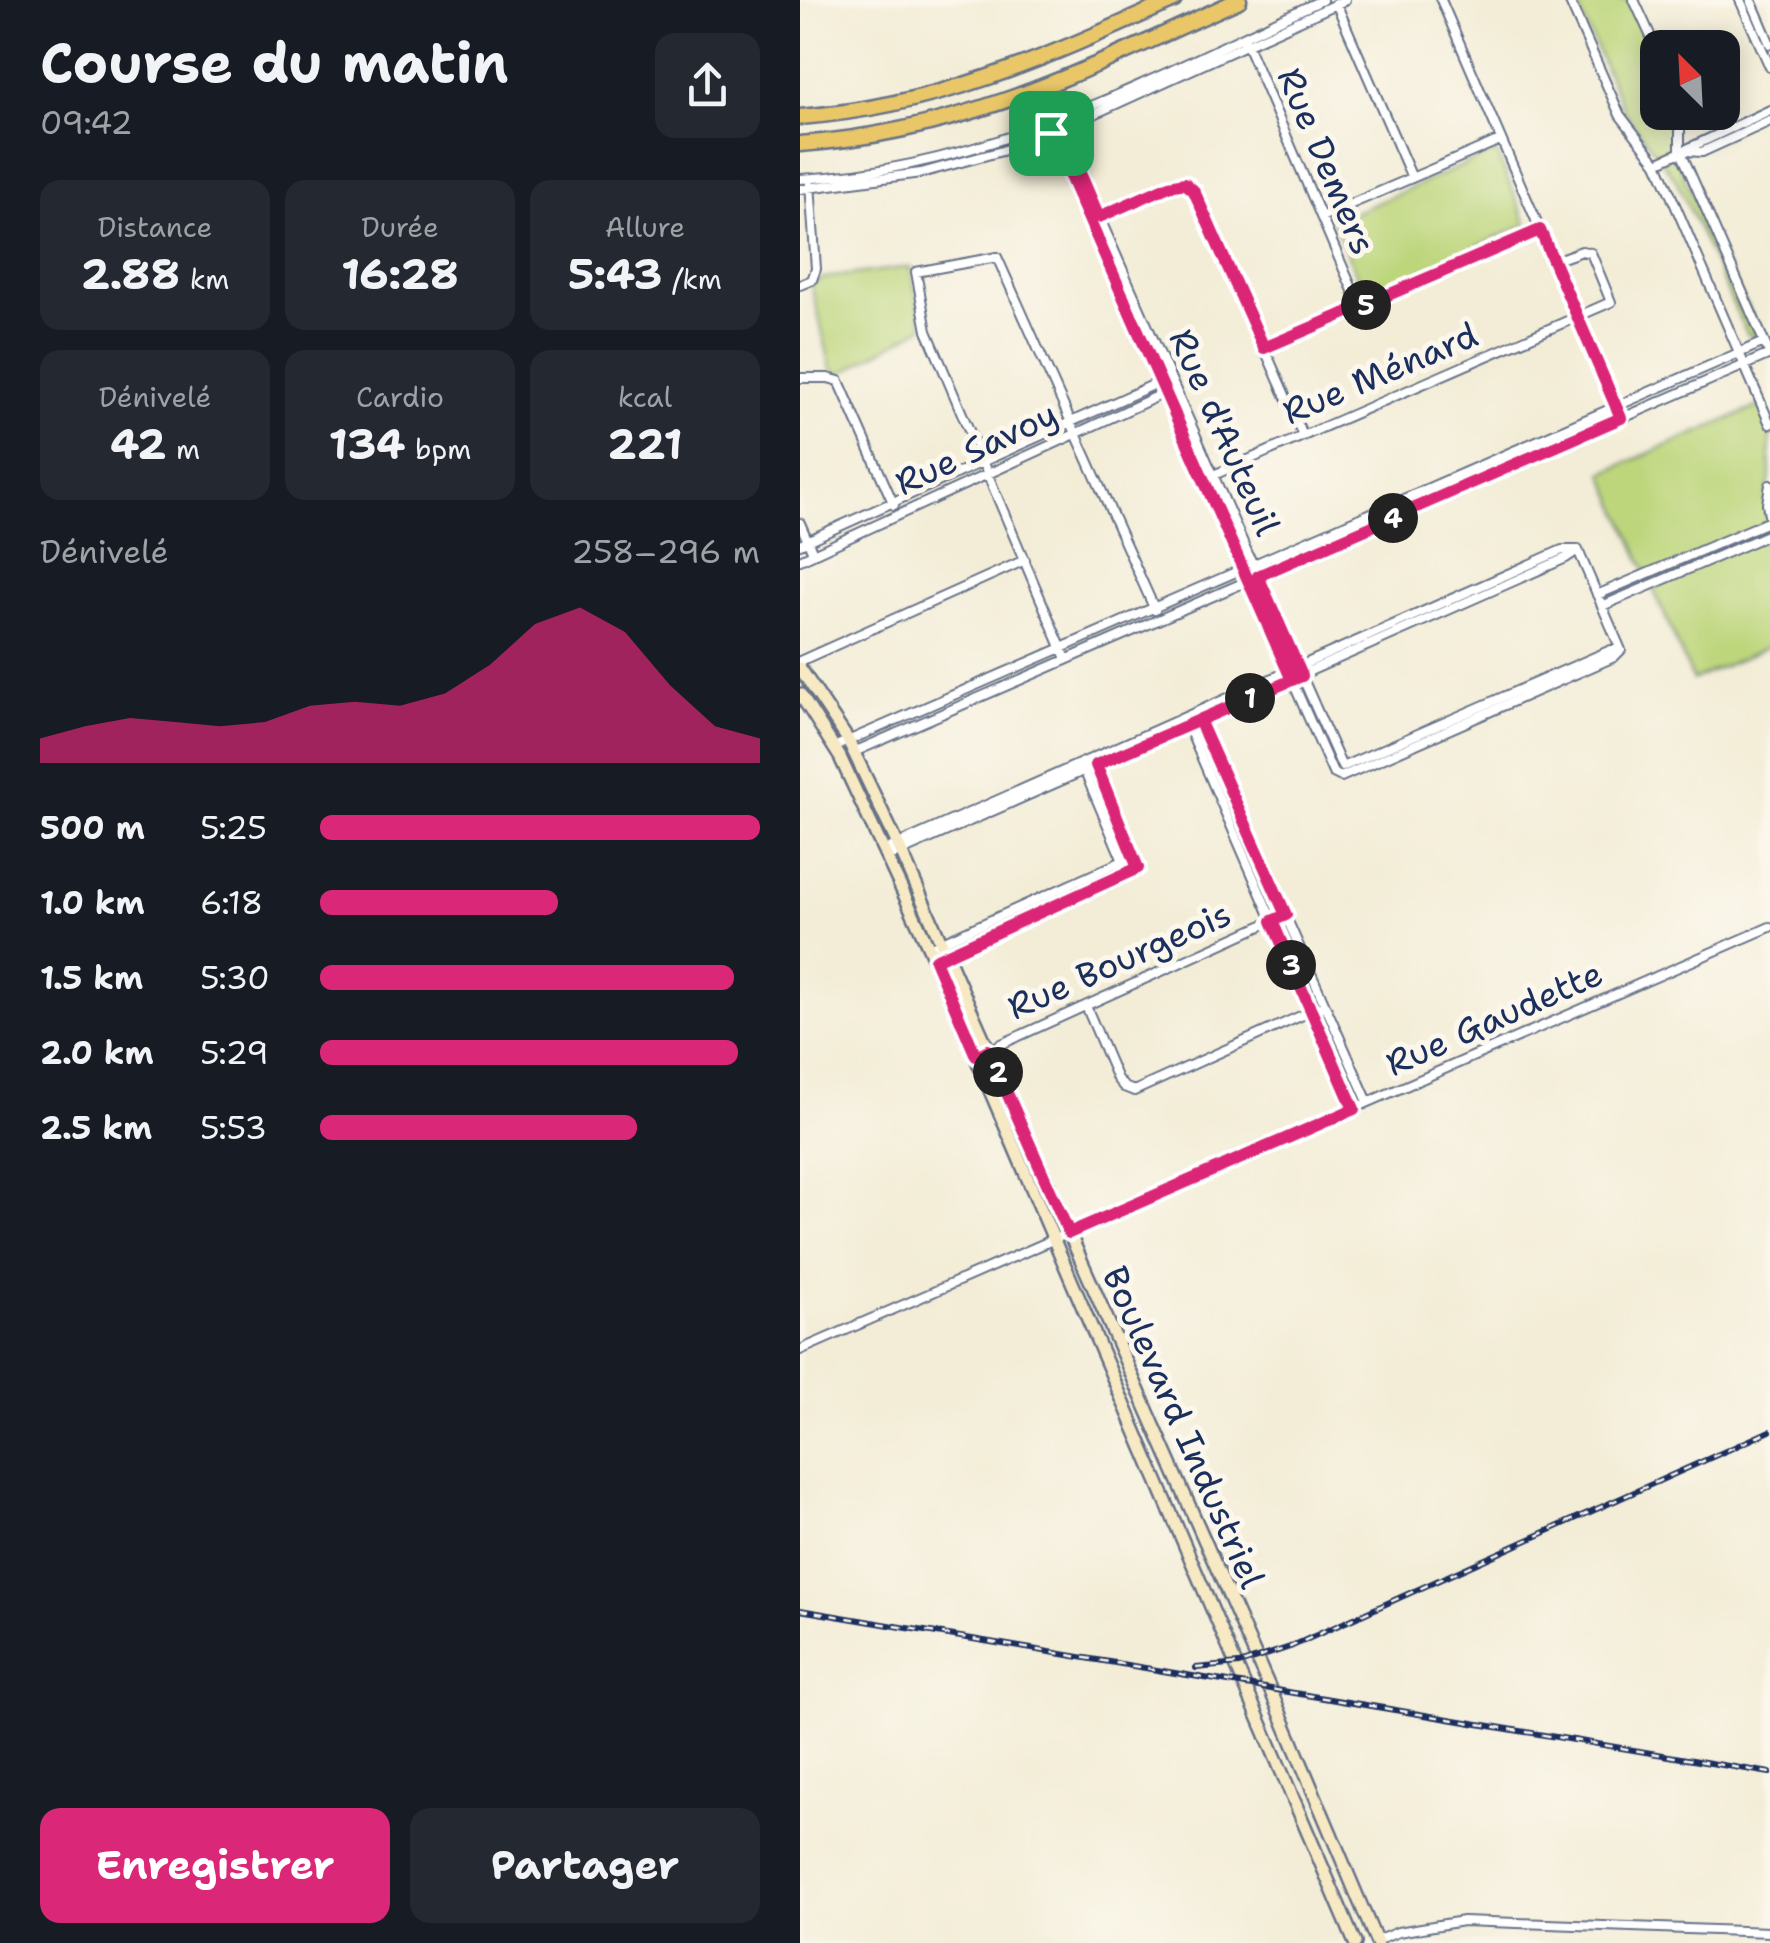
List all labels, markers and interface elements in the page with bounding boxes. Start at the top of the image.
text: Course du matin [40,26,509,100]
north arrow [1640,30,1740,130]
map controls [1640,30,1740,130]
button: share [655,33,760,138]
street label: Rue Demers [1267,60,1387,262]
pin [1009,91,1094,176]
text: 09:42 [40,101,133,144]
icon: arrive [1024,106,1079,161]
text: Distance [98,208,212,246]
text: Durée [361,208,439,246]
text: Allure [605,208,685,246]
text: 2.88 [81,246,180,302]
text: 16:28 [341,246,459,302]
text: 5:43 [568,246,662,302]
text: km [180,260,229,298]
text: /km [662,260,722,298]
pin: 5 [1341,280,1391,330]
text: 5 [1357,286,1375,324]
street label: Rue Ménard [1275,311,1485,435]
street label: Rue d'Auteuil [1159,321,1292,543]
text: Dénivelé [99,378,211,416]
text: Cardio [356,378,444,416]
text: kcal [618,378,672,416]
street label: Rue Savoy [887,390,1065,506]
text: 42 [110,416,166,472]
text: 134 [329,416,405,472]
text: 221 [607,416,683,472]
text: m [166,430,200,468]
text: bpm [405,430,471,468]
pin: 4 [1368,493,1418,543]
text: 4 [1383,499,1403,537]
text: Dénivelé [40,530,169,573]
text: 258–296 m [571,530,760,573]
pin: 1 [1225,673,1275,723]
text: 1 [1244,679,1256,717]
text: 500 m [40,806,145,849]
text: 5:25 [200,806,267,849]
text: 1.0 km [40,881,145,924]
text: 6:18 [200,881,263,924]
street label: Rue Bourgeois [1000,890,1238,1030]
pin: 3 [1266,940,1316,990]
text: 3 [1281,946,1301,984]
street label: Rue Gaudette [1378,949,1610,1087]
text: 1.5 km [40,956,143,999]
text: 5:30 [200,956,270,999]
text: 2.0 km [40,1031,154,1074]
text: 5:29 [200,1031,269,1074]
pin: 2 [973,1047,1023,1097]
text: 2 [988,1053,1008,1091]
text: 2.5 km [40,1106,152,1149]
text: 5:53 [200,1106,267,1149]
street label: Boulevard Industriel [1092,1259,1276,1596]
button: Enregistrer [40,1808,390,1923]
button: Partager [410,1808,760,1923]

